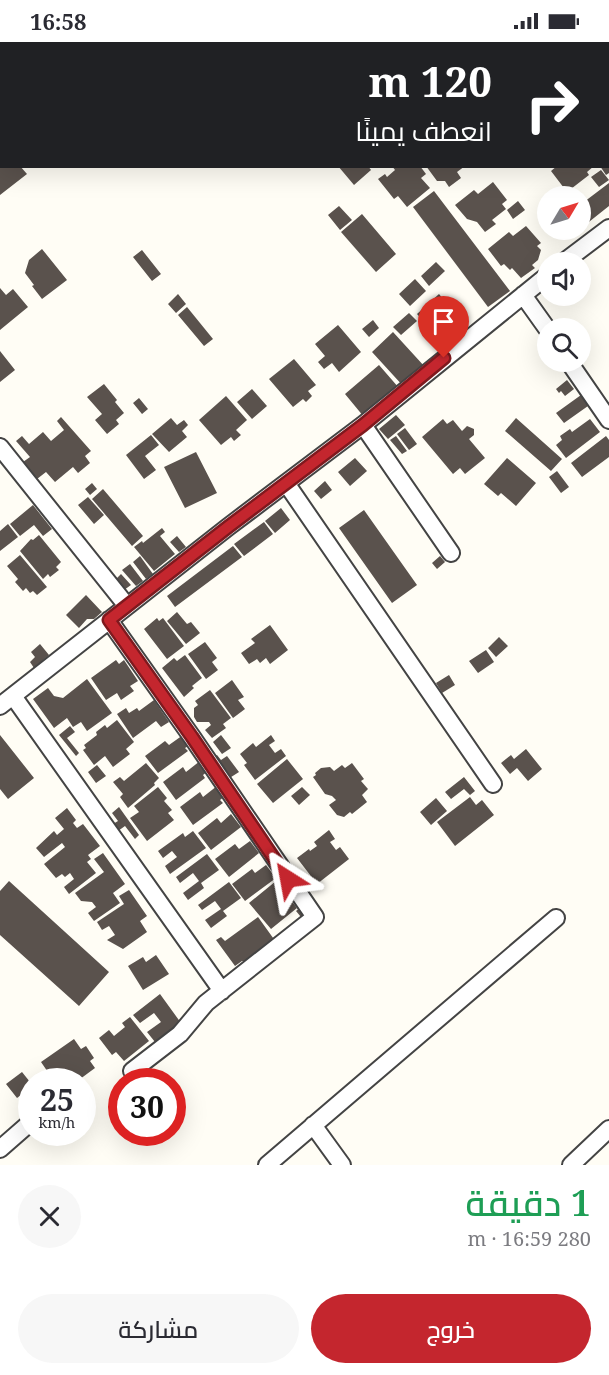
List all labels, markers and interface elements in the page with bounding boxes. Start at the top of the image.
text: 16:58 [30,6,86,36]
text: 120 m [368,52,492,109]
icon: right [513,66,591,144]
text: انعطف يمينًا [355,112,492,149]
north arrow [537,186,591,240]
map controls [537,186,591,372]
button: sound [537,252,591,306]
pin [418,296,469,358]
icon: arrive [427,305,460,338]
button: search [537,318,591,372]
position arrow [256,847,320,911]
speed limit sign: 30 [108,1068,186,1146]
text: 25 [40,1079,74,1120]
text: km/h [39,1112,75,1132]
text: 1 دقيقة [465,1178,591,1227]
button: close [18,1185,81,1248]
text: 280 m · 16:59 [468,1225,591,1252]
button: مشاركة [18,1294,299,1363]
button: خروج [311,1294,591,1363]

